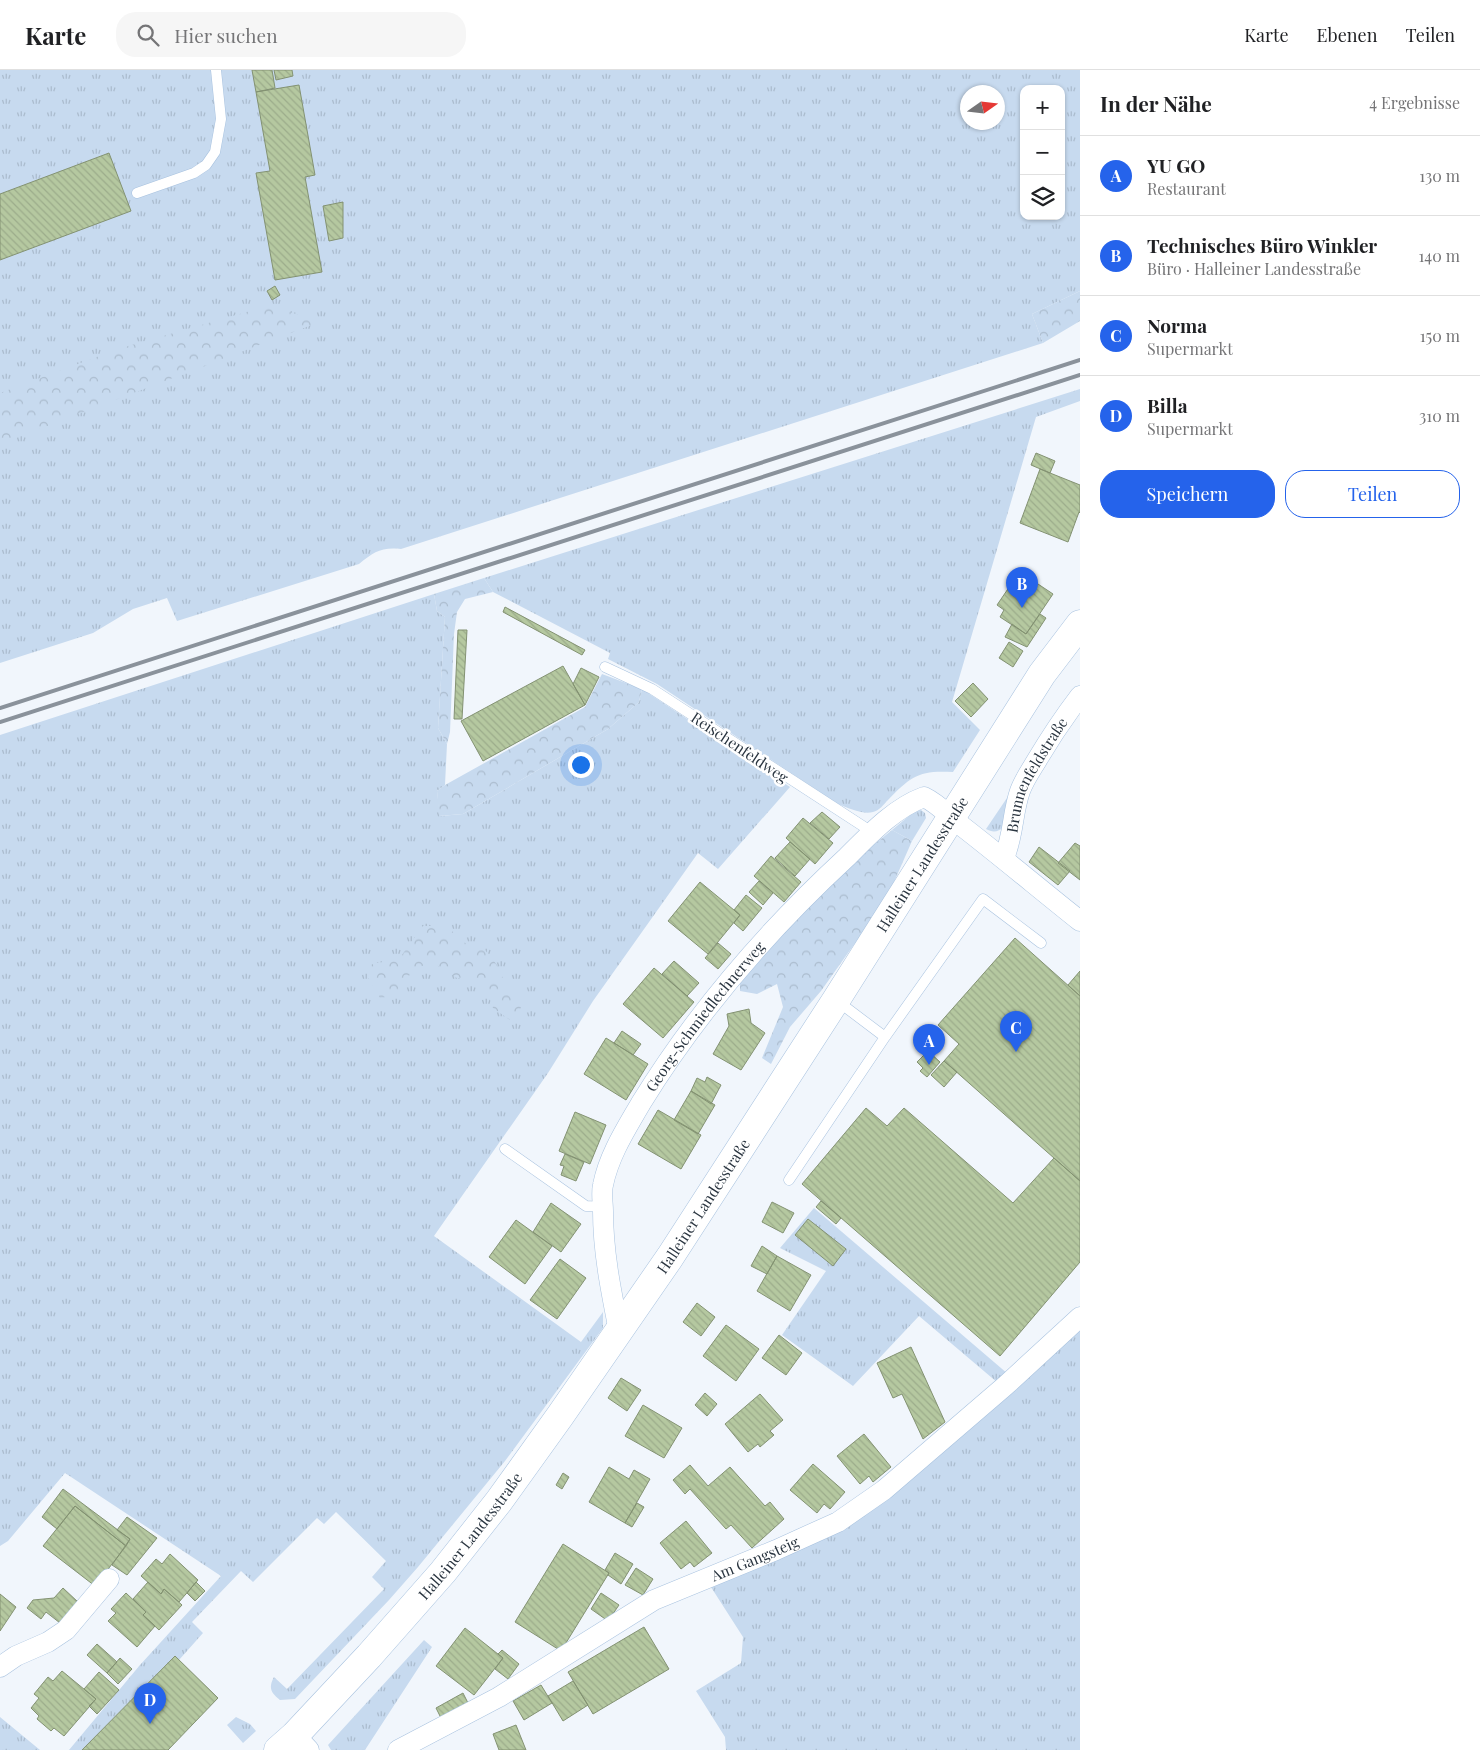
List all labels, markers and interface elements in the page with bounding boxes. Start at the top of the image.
search box [116,12,466,57]
text: Karte [25,19,86,51]
icon: search [134,21,162,49]
text: Hier suchen [174,22,277,48]
text: Karte [1244,23,1289,47]
text: Ebenen [1317,23,1377,47]
text: Teilen [1405,23,1455,47]
north arrow [960,85,1005,130]
map controls [1020,85,1065,220]
button: + [1020,85,1065,130]
text: In der Nähe [1100,89,1212,117]
text: 4 Ergebnisse [1369,92,1460,113]
button: − [1020,130,1065,175]
text: YU GO [1147,152,1205,178]
text: A [1111,165,1121,186]
text: 130 m [1419,165,1460,186]
button: layers [1020,175,1065,220]
text: Restaurant [1147,178,1226,199]
text: Technisches Büro Winkler [1147,232,1377,258]
text: B [1111,245,1121,266]
text: 140 m [1418,245,1460,266]
text: Büro · Halleiner Landesstraße [1147,258,1361,279]
text: Norma [1147,312,1207,338]
text: C [1110,325,1122,346]
text: 150 m [1420,325,1460,346]
text: Supermarkt [1147,338,1233,359]
text: Billa [1147,392,1188,418]
text: D [1110,405,1122,426]
text: 310 m [1419,405,1460,426]
text: Supermarkt [1147,418,1233,439]
button: Speichern [1100,470,1275,518]
button: Teilen [1285,470,1460,518]
pin: B [1006,567,1038,608]
street label: Reischenfeldweg [687,707,793,787]
street label: Brunnenfeldstraße [1001,713,1072,834]
your location [568,752,594,778]
street label: Halleiner Landesstraße [872,792,972,936]
street label: Georg-Schmiedlechnerweg [641,937,769,1095]
pin: C [1000,1011,1032,1052]
pin: A [913,1024,945,1065]
street label: Halleiner Landesstraße [652,1135,754,1277]
street label: Halleiner Landesstraße [414,1468,526,1604]
street label: Am Gangsteig [707,1531,802,1586]
pin: D [134,1683,166,1724]

